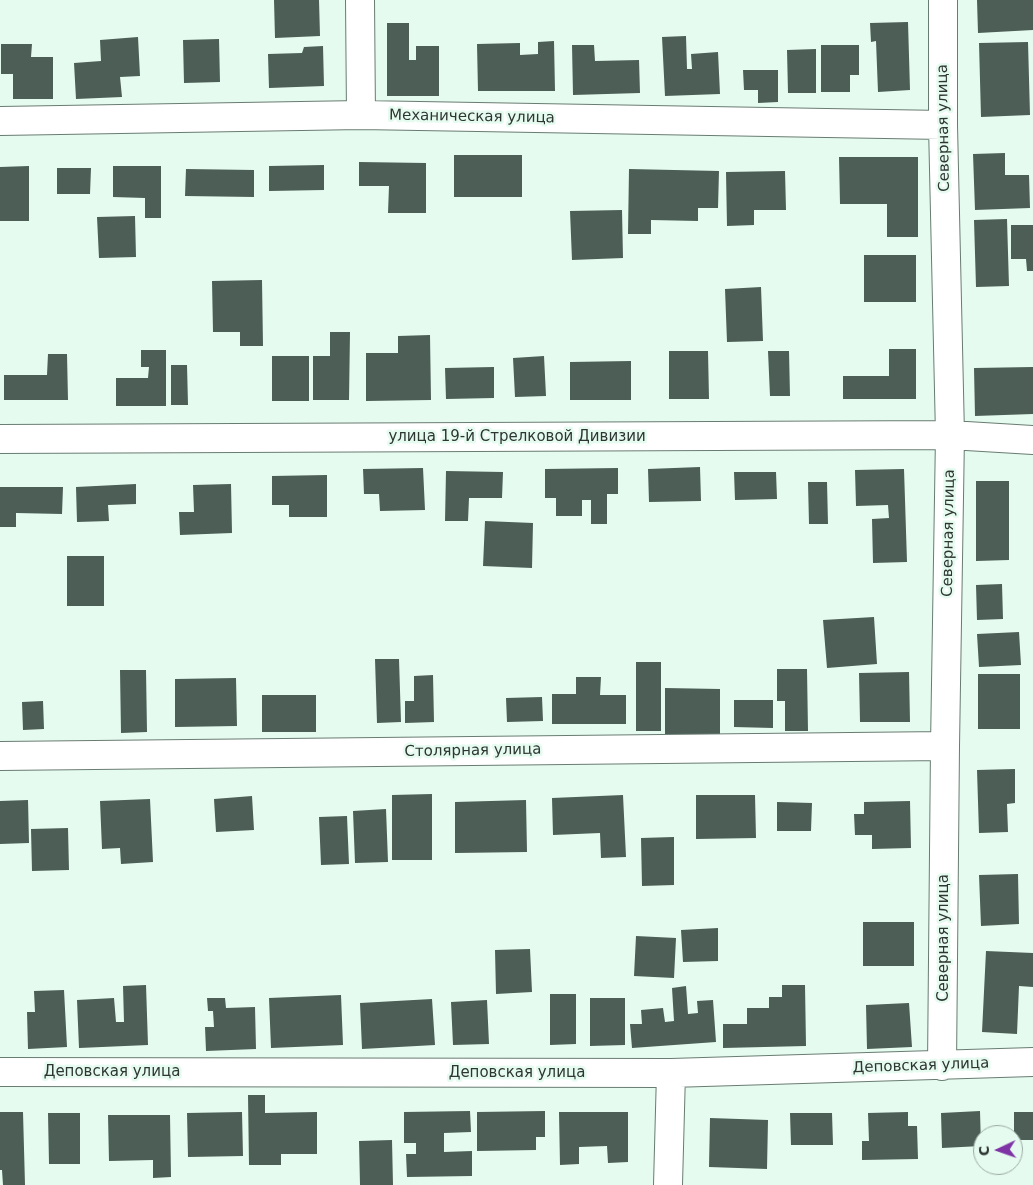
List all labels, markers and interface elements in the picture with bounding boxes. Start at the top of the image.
street label: Северная улица [934,64,954,192]
street label: Механическая улица [389,107,555,127]
street label: улица 19-й Стрелковой Дивизии [388,428,646,446]
street label: Северная улица [939,469,959,597]
street label: Столярная улица [404,741,542,761]
street label: Северная улица [935,874,953,1002]
street label: Деповская улица [852,1055,990,1077]
street label: Деповская улица [44,1063,180,1081]
street label: Деповская улица [449,1064,585,1082]
north arrow [973,1125,1023,1175]
text: С [976,1145,992,1156]

